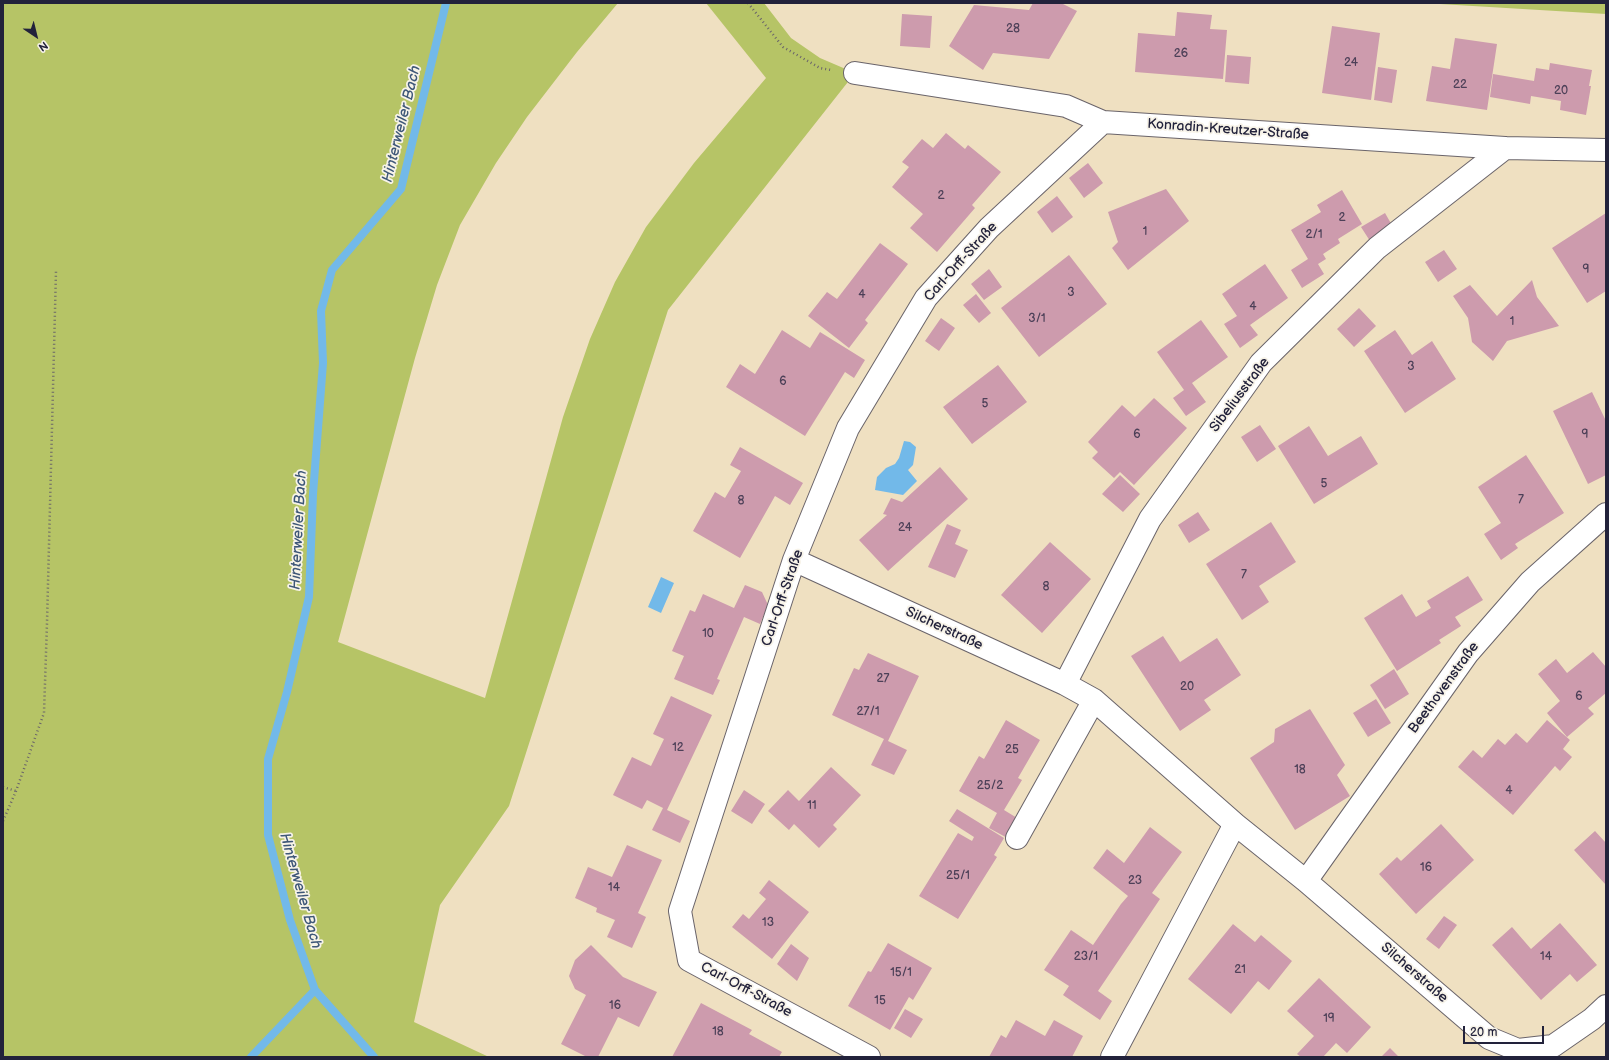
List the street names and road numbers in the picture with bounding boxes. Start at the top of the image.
street label: Konradin-Kreutzer-Straße [1147,116,1309,144]
street label: Carl-Orff-Straße [921,219,1001,305]
street label: Sibeliusstraße [1206,354,1274,436]
street label: Carl-Orff-Straße [759,547,807,649]
street label: Silcherstraße [903,604,985,654]
street label: Beethovenstraße [1405,639,1483,737]
street label: Silcherstraße [1377,939,1451,1007]
street label: Carl-Orff-Straße [697,959,795,1021]

